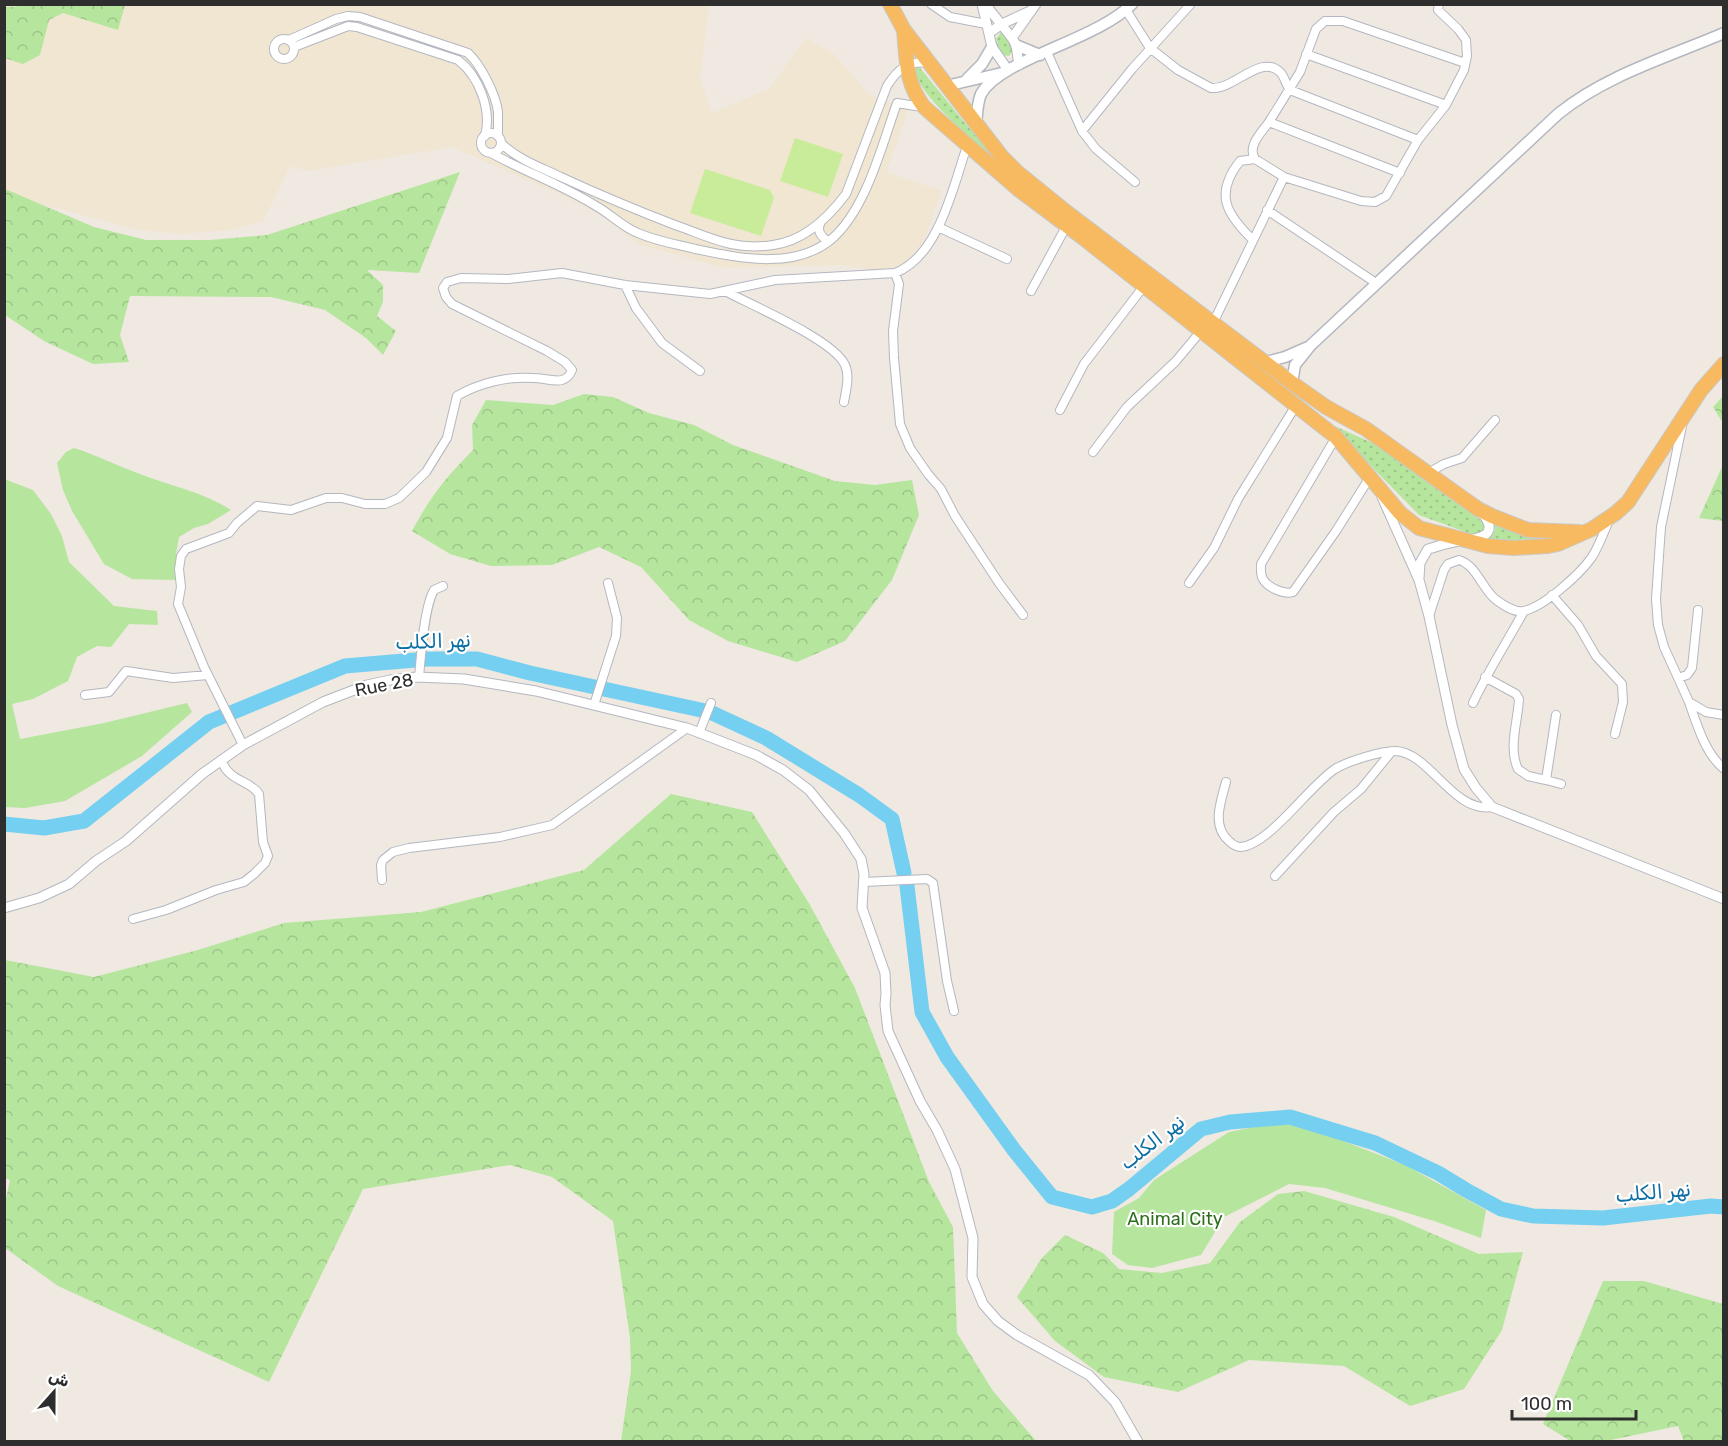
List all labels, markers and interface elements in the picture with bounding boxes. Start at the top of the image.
water label: نهر الكلب [395,628,471,654]
street label: Rue 28 [353,669,415,701]
water label: نهر الكلب [1115,1109,1189,1175]
water label: نهر الكلب [1614,1177,1692,1207]
park label: Animal City [1127,1208,1223,1230]
north arrow [24,1362,84,1422]
text: ش [46,1366,72,1391]
scale bar [1512,1383,1636,1421]
text: 100 m [1521,1393,1572,1415]

